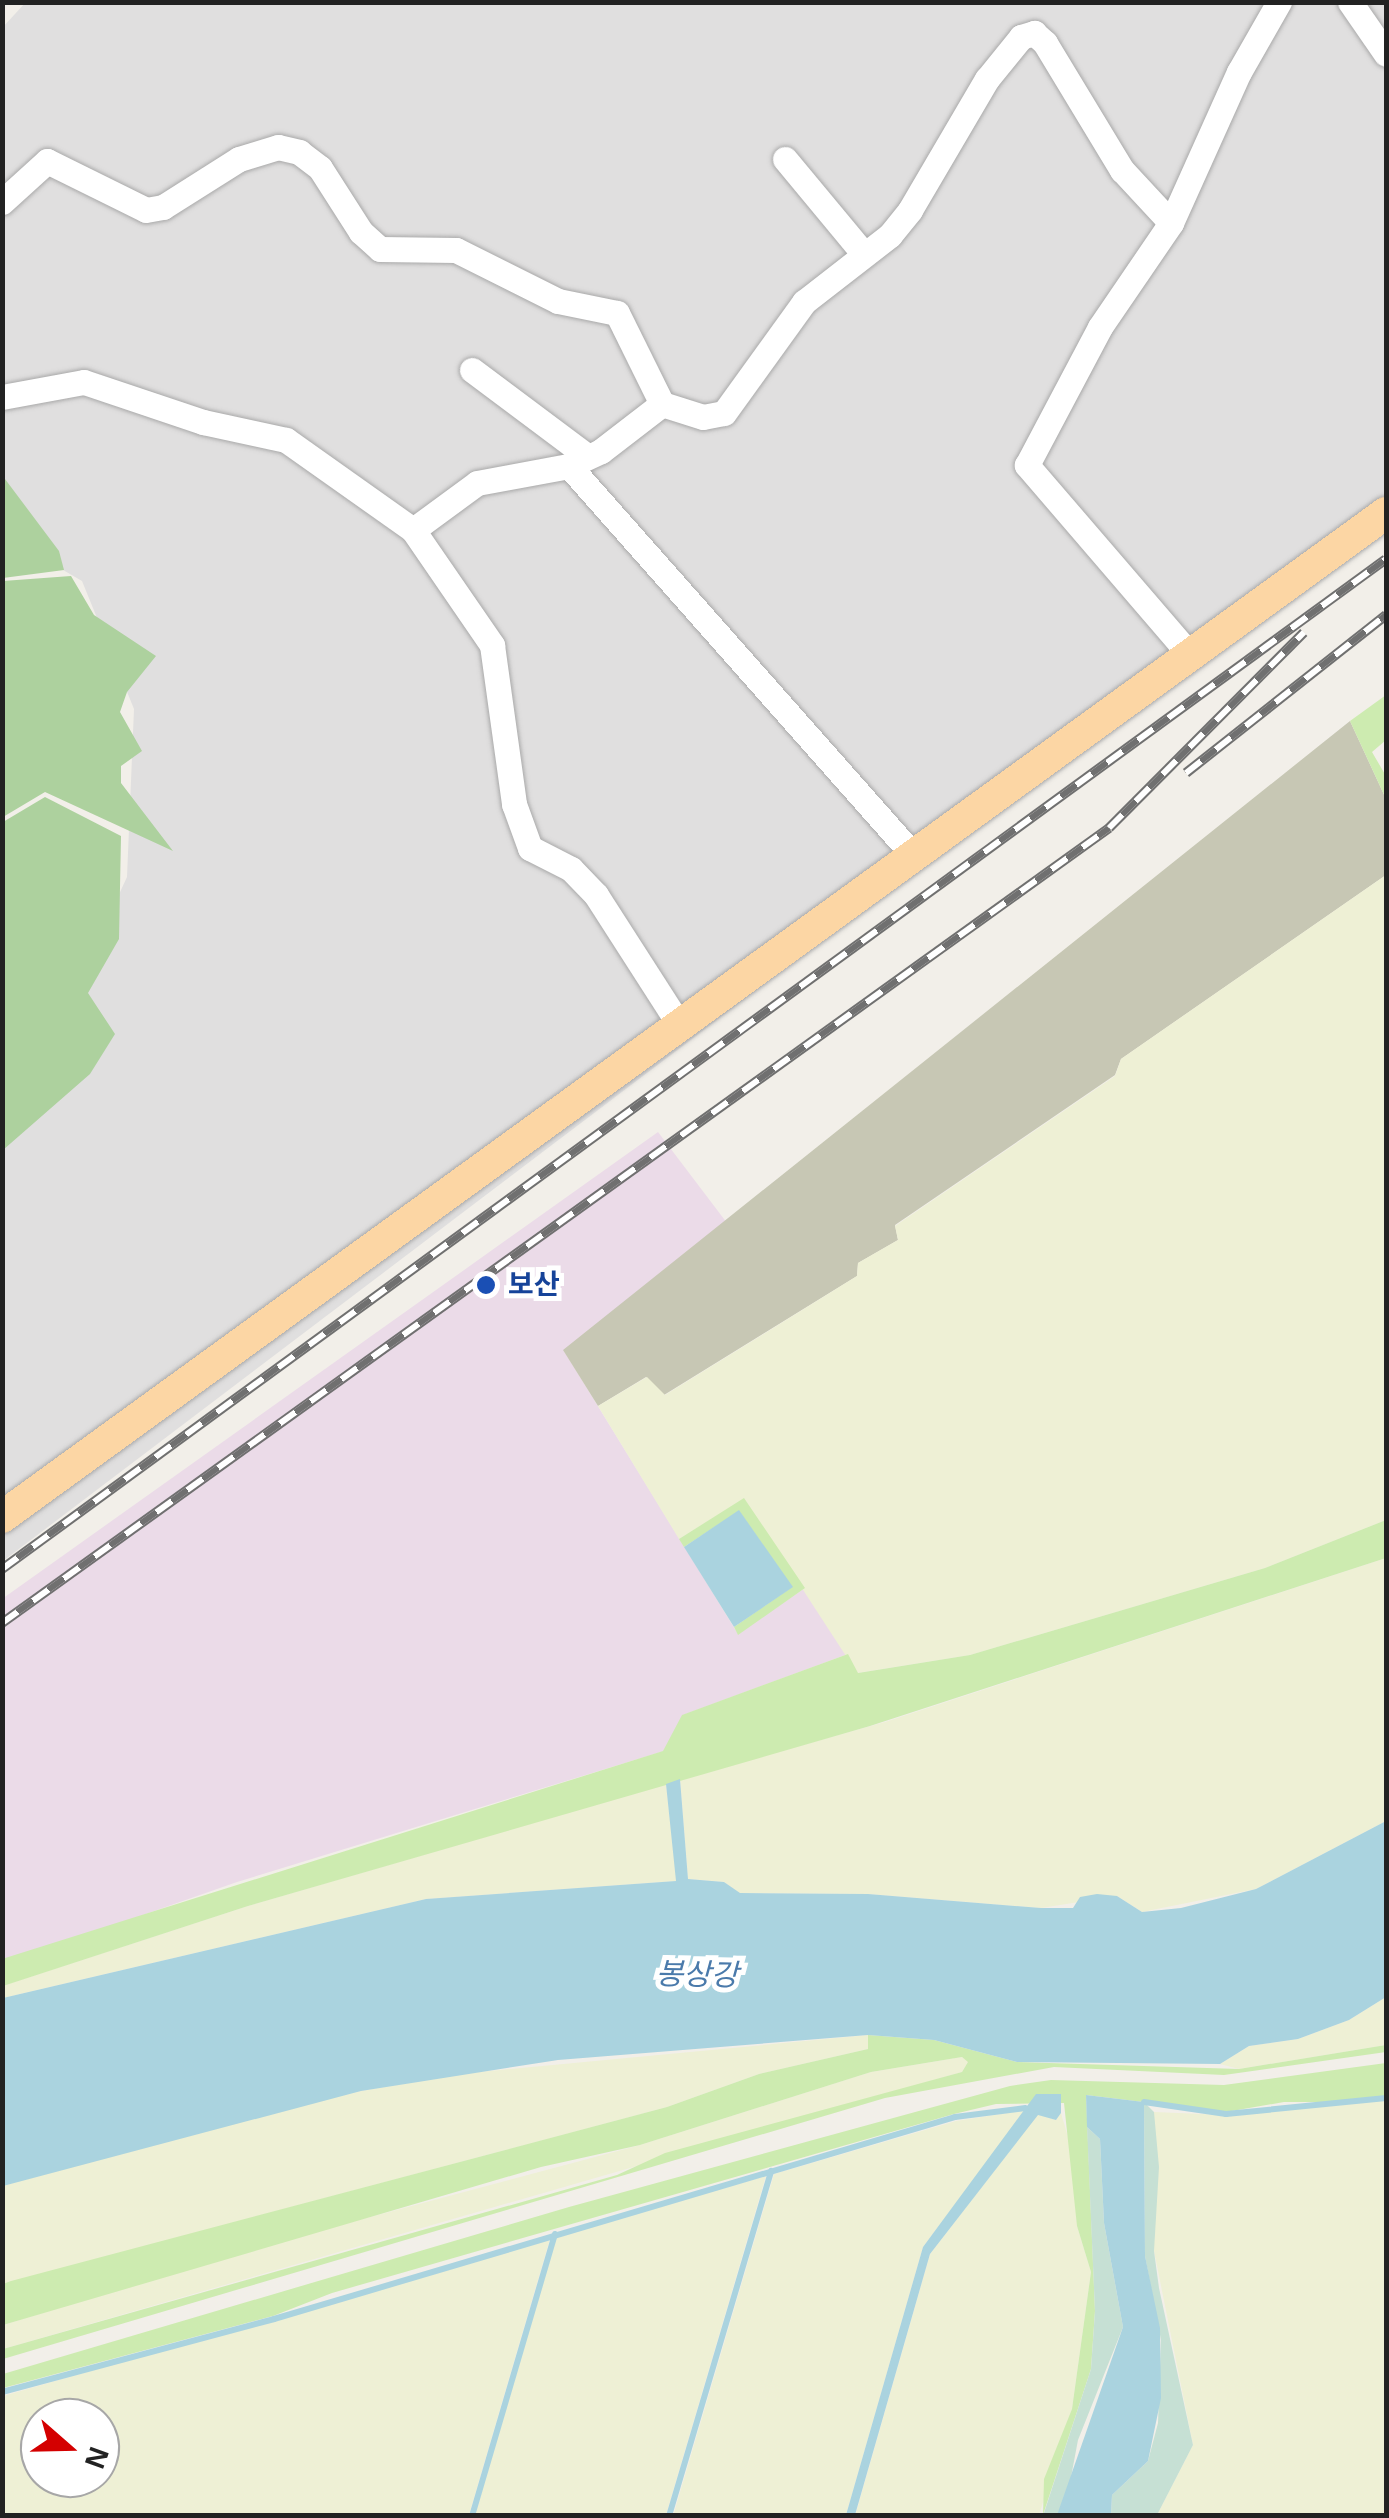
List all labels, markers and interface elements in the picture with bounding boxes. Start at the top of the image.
place label: 보산 [508,1268,560,1302]
marker: 보산 [473,1272,499,1298]
water label: 봉상강 [655,1956,739,1994]
north arrow [20,2398,120,2498]
text: N [79,2443,115,2473]

